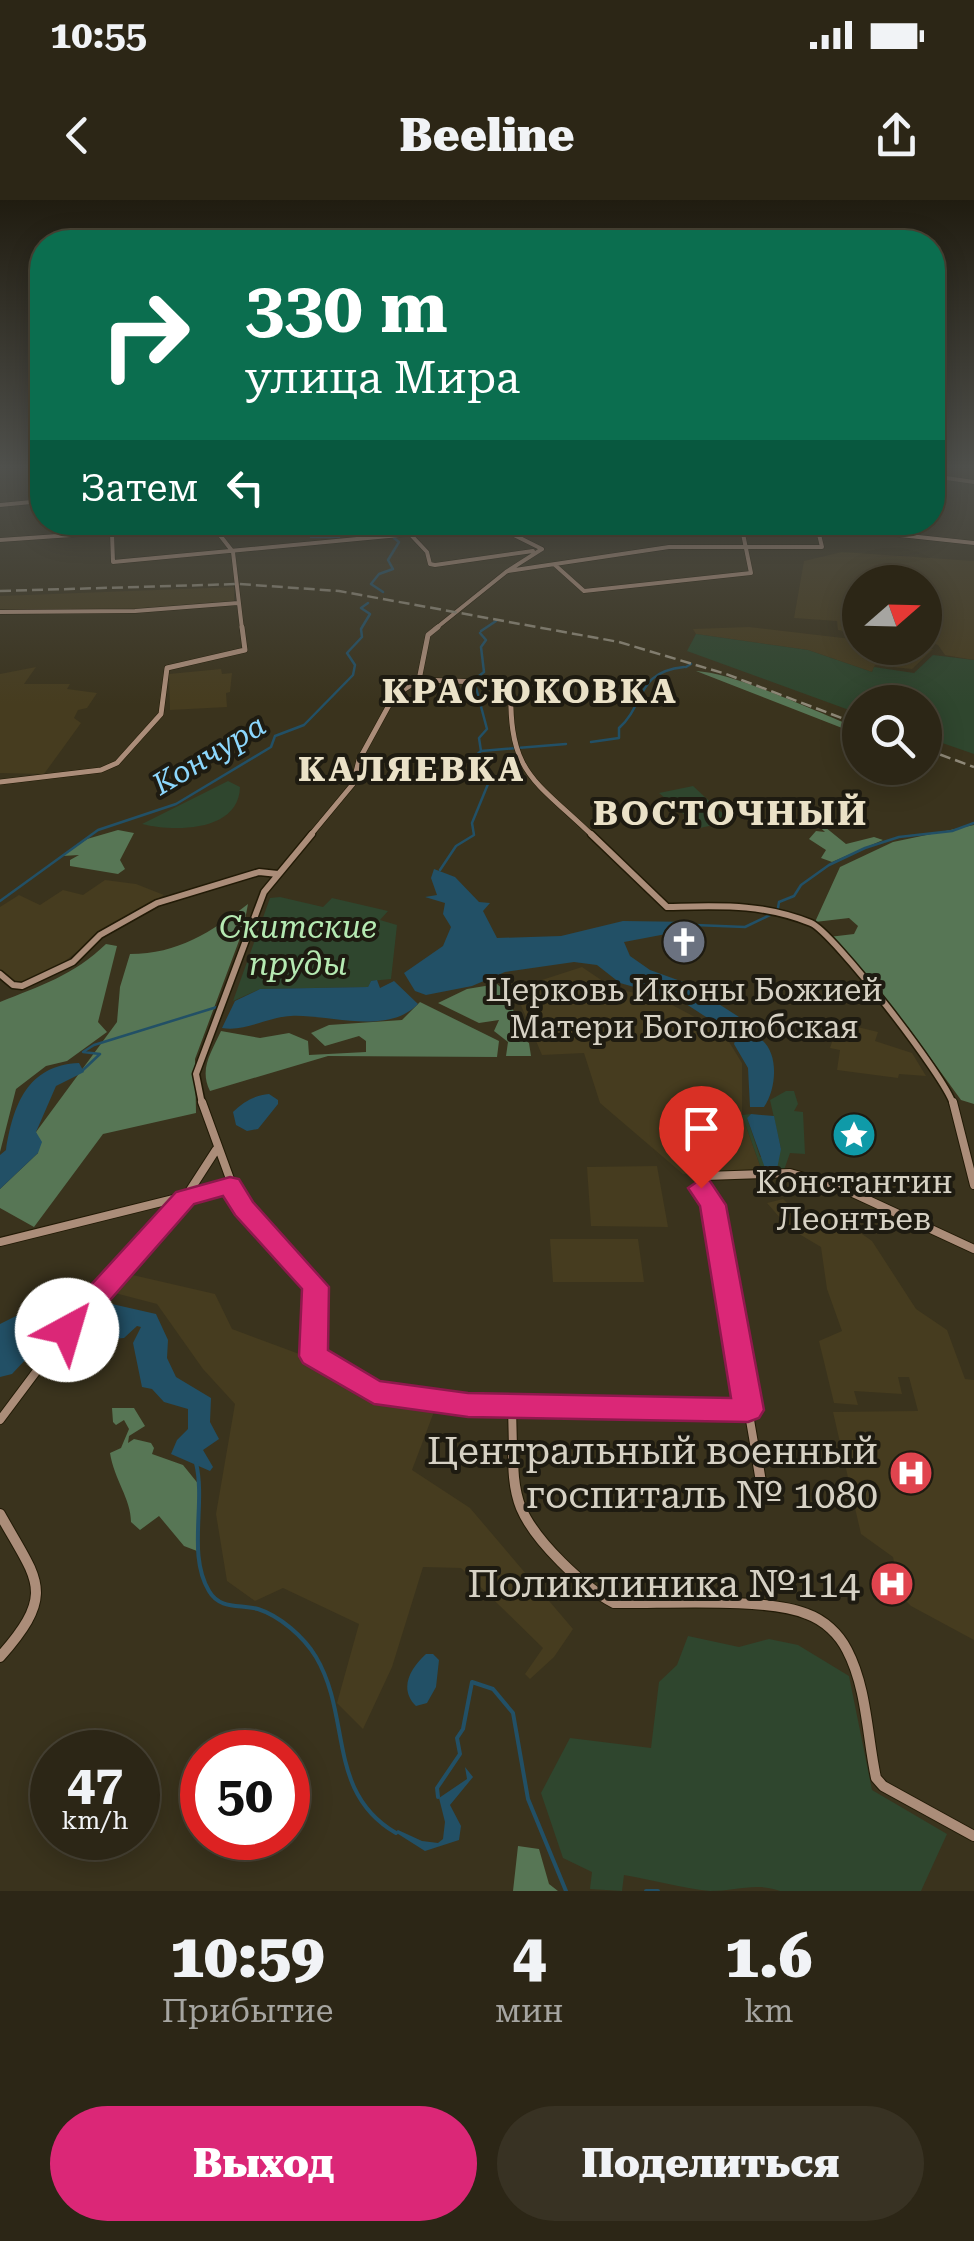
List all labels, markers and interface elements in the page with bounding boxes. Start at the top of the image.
text: 10:55 [50,13,147,57]
icon: back [50,108,105,163]
icon: share [869,108,924,163]
text: Beeline [399,109,575,162]
text: 330 m [245,267,448,349]
icon: right [80,270,210,400]
text: улица Мира [245,351,520,404]
icon: left [218,460,273,515]
text: Затем [80,466,198,510]
north arrow [842,565,942,665]
map controls [842,565,942,785]
district label: КРАСЮКОВКА [382,671,678,712]
button: search [842,685,942,785]
water label: Кончура [145,707,272,802]
district label: КАЛЯЕВКА [298,749,526,790]
district label: ВОСТОЧНЫЙ [593,793,869,834]
park label: Скитские пруды [219,908,377,983]
church icon: Церковь Иконы Божией Матери Боголюбская [661,919,707,965]
place label: Церковь Иконы Божией Матери Боголюбская [485,971,883,1046]
pin [659,1086,744,1189]
icon: arrive [674,1101,729,1156]
place icon: Константин Леонтьев [831,1112,877,1158]
place label: Константин Леонтьев [755,1163,953,1238]
position arrow [15,1278,119,1382]
place label: Центральный военный госпиталь № 1080 [427,1429,878,1517]
hospital icon: Центральный военный госпиталь № 1080 [888,1450,934,1496]
hospital icon: Поликлиника №114 [869,1561,915,1607]
place label: Поликлиника №114 [467,1562,860,1606]
speed limit sign: 50 [180,1730,310,1860]
text: 47 [67,1754,123,1812]
text: km/h [62,1806,128,1835]
text: 10:59 [170,1921,325,1992]
text: 4 [512,1921,546,1992]
text: 1.6 [725,1921,812,1992]
text: Прибытие [162,1992,333,2030]
text: мин [495,1992,563,2030]
text: km [744,1992,793,2030]
button: Выход [50,2106,477,2221]
button: Поделиться [497,2106,924,2221]

